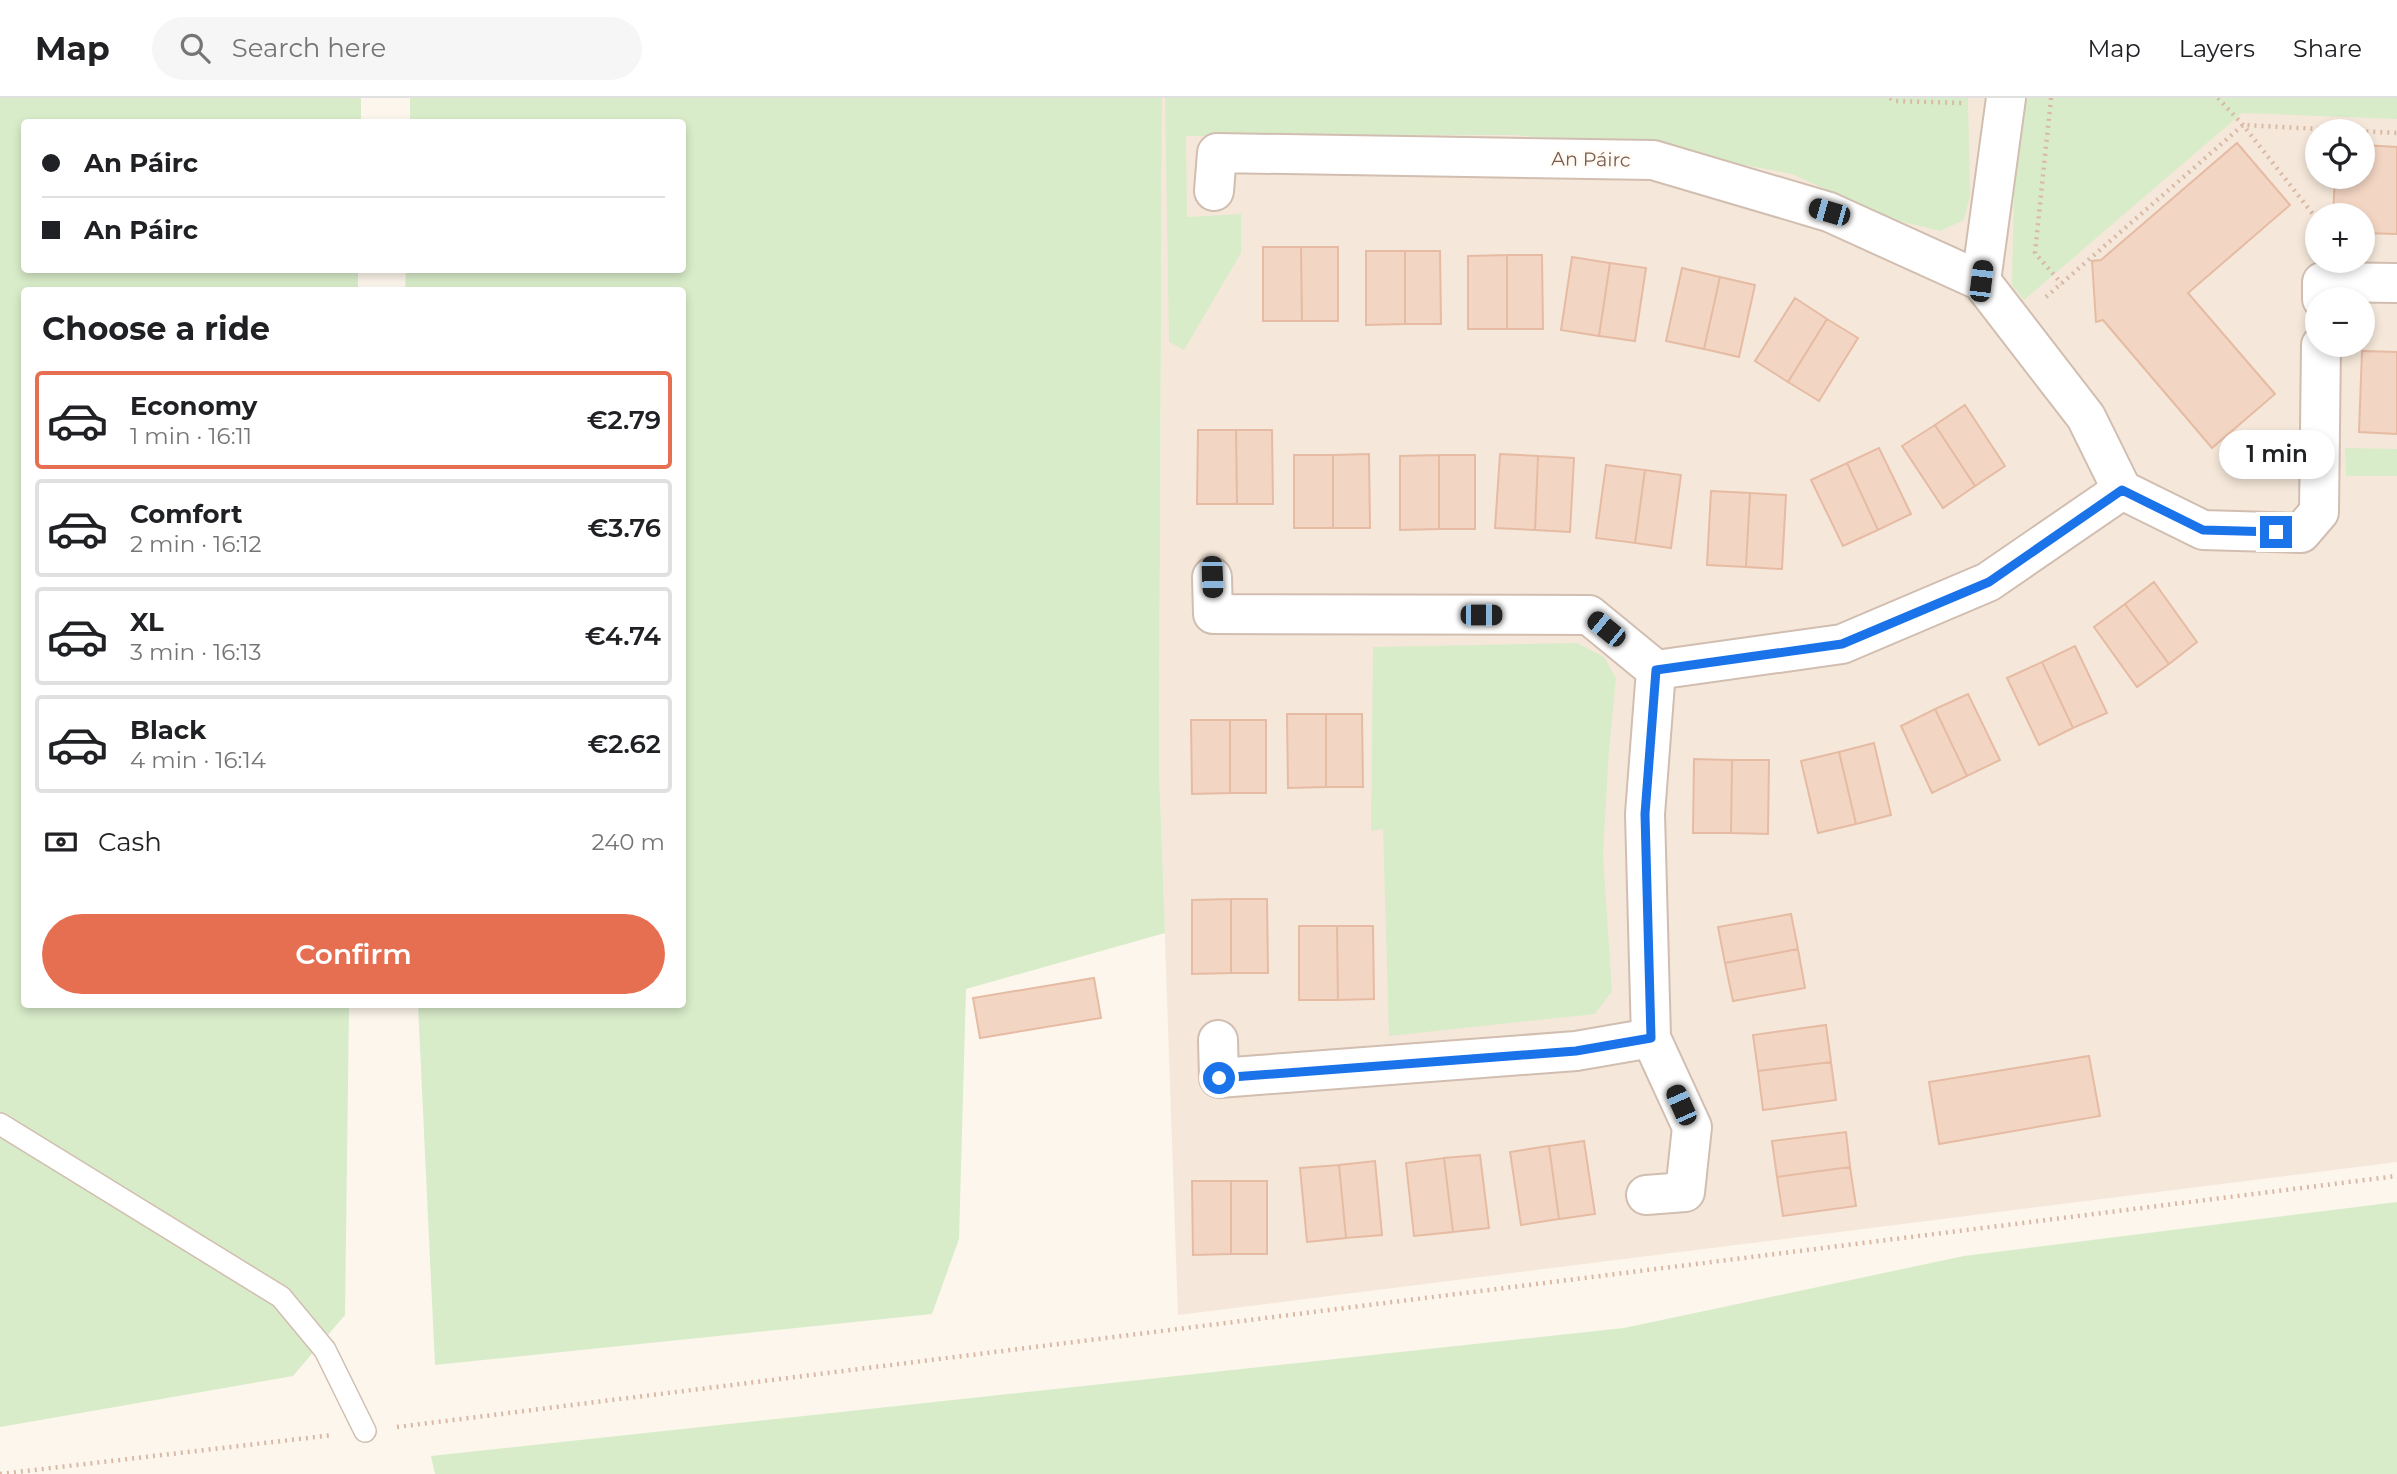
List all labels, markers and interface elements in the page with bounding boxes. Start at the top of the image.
search box [152,17,642,80]
text: Map [35,28,110,68]
icon: search [176,29,214,67]
text: Search here [232,32,386,64]
text: Map [2087,34,2141,63]
text: Layers [2179,34,2255,63]
text: Share [2293,34,2362,63]
map controls [2305,119,2375,357]
button: locate [2305,119,2375,189]
text: An Páirc [84,147,198,179]
street label: An Páirc [1551,147,1631,172]
car [1806,196,1853,228]
button: + [2305,203,2375,273]
text: An Páirc [84,214,198,246]
car [1969,259,1994,303]
button: − [2305,287,2375,357]
text: Choose a ride [42,309,270,348]
icon: car [46,389,109,452]
text: Economy [130,390,257,422]
text: €2.79 [587,404,661,436]
text: 1 min · 16:11 [130,422,252,450]
callout: 1 min [2218,430,2334,480]
text: 1 min [2246,440,2308,468]
icon: car [46,497,109,560]
text: Comfort [130,498,242,530]
text: €3.76 [587,512,661,544]
route end [2260,516,2292,548]
text: 2 min · 16:12 [130,530,262,558]
car [1201,556,1224,598]
icon: car [46,605,109,668]
car [1461,605,1503,626]
text: XL [130,606,164,638]
car [1584,608,1629,650]
text: €4.74 [585,620,661,652]
text: 3 min · 16:13 [130,638,261,666]
icon: car [46,713,109,776]
text: Black [130,714,206,746]
text: €2.62 [587,728,661,760]
text: 4 min · 16:14 [130,746,266,774]
icon: cash [42,823,80,861]
text: Cash [98,826,162,858]
text: 240 m [592,828,665,856]
button: Confirm [42,914,665,994]
route start [1203,1062,1235,1094]
car [1663,1082,1700,1128]

